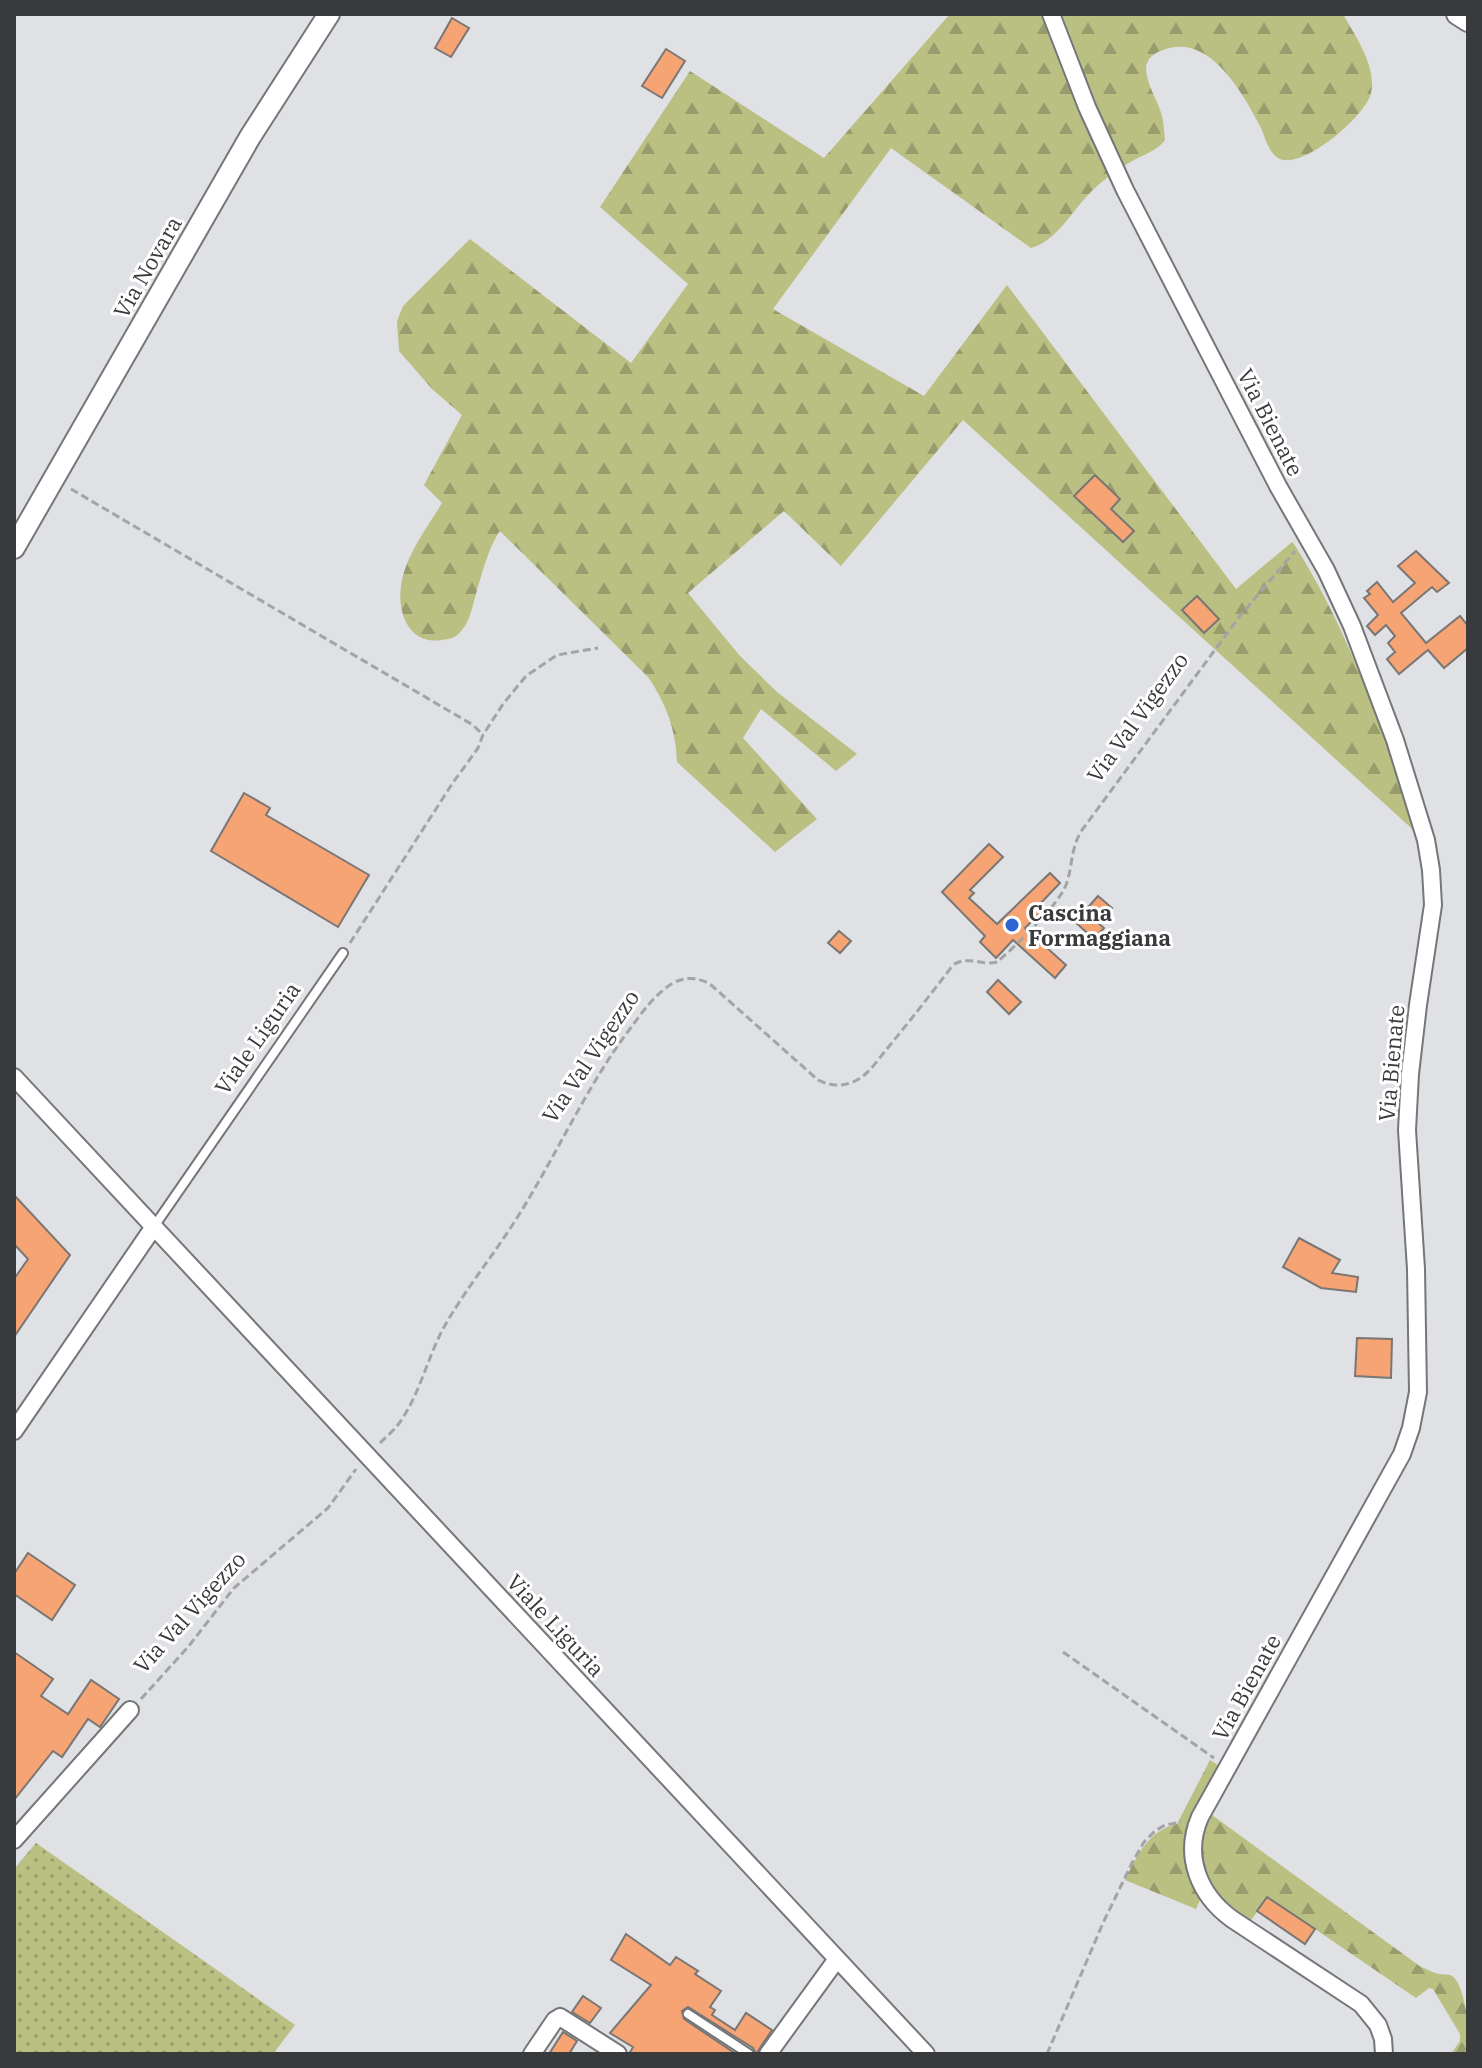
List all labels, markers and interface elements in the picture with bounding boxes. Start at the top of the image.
street label: Via Novara [106,211,188,323]
street label: Via Bienate [1232,363,1310,481]
street label: Via Val Vigezzo [1080,646,1194,788]
place label: Cascina Formaggiana [1028,898,1171,952]
marker: Cascina Formaggiana [1003,916,1021,934]
street label: Viale Liguria [208,976,306,1100]
street label: Via Val Vigezzo [535,984,645,1128]
street label: Via Bienate [1371,1003,1411,1123]
street label: Via Val Vigezzo [127,1545,251,1679]
street label: Viale Liguria [501,1567,611,1683]
street label: Via Bienate [1205,1629,1287,1745]

